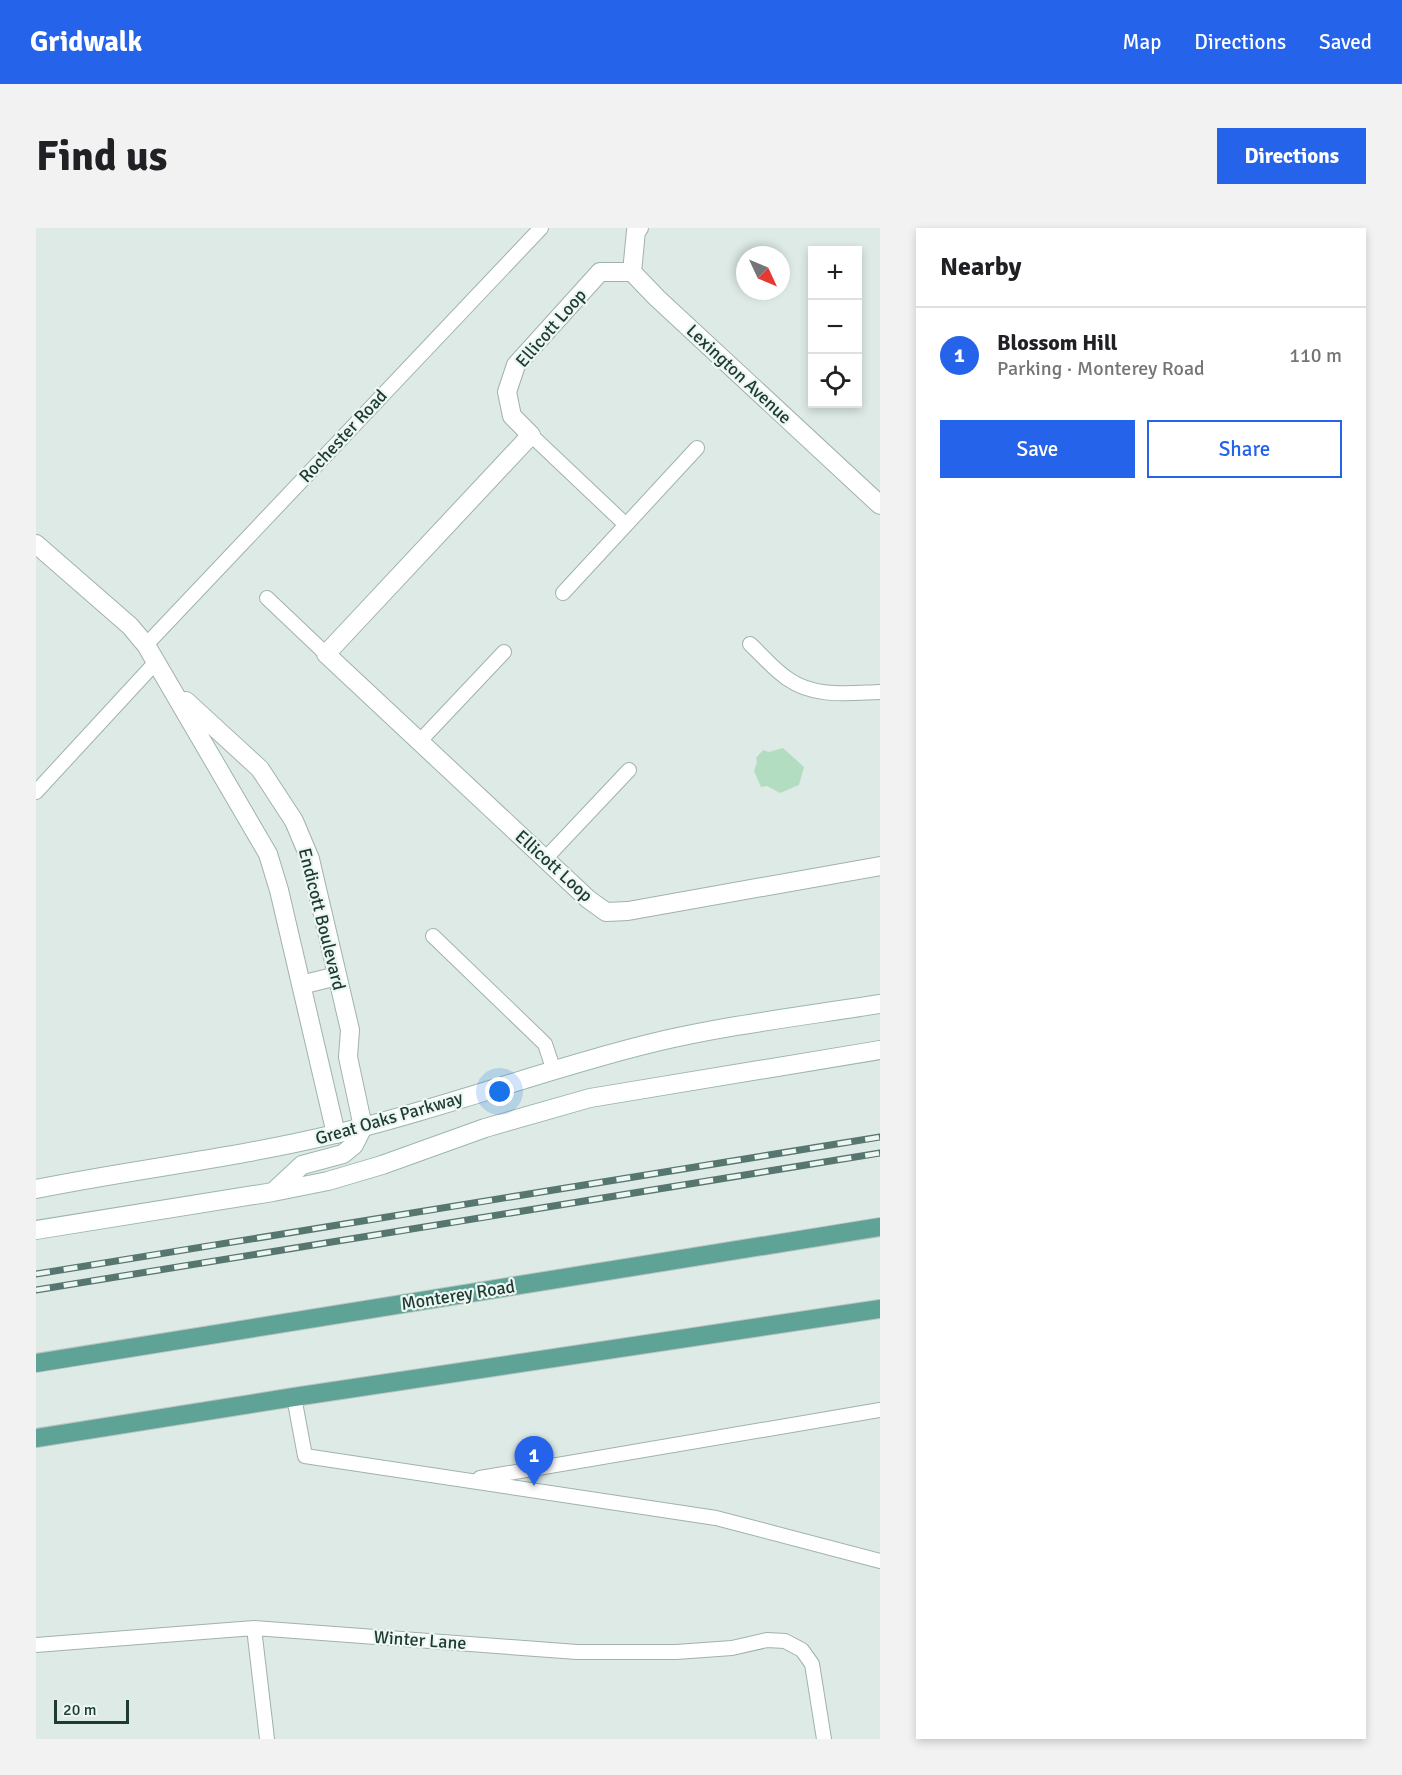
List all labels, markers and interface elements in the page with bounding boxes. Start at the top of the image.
text: Gridwalk [30,25,142,59]
text: Map [1123,29,1161,55]
text: Directions [1194,29,1286,55]
text: Saved [1319,29,1372,55]
button: Directions [1217,128,1366,184]
text: Find us [36,131,167,182]
north arrow [736,246,790,300]
map controls [808,246,862,408]
button: + [808,246,862,300]
text: Nearby [940,251,1021,283]
street label: Ellicott Loop [511,284,591,372]
button: − [808,300,862,354]
street label: Lexington Avenue [682,320,796,428]
text: Blossom Hill [997,329,1117,356]
text: 1 [954,343,965,368]
text: 110 m [1289,343,1342,368]
button: locate [808,354,862,408]
text: Parking · Monterey Road [997,356,1205,381]
street label: Rochester Road [294,385,392,487]
button: Save [940,420,1135,478]
button: Share [1147,420,1342,478]
street label: Ellicott Loop [511,825,597,907]
street label: Endicott Boulevard [294,846,350,992]
your location [485,1077,514,1106]
street label: Great Oaks Parkway [313,1086,466,1150]
street label: Monterey Road [400,1275,516,1315]
pin: 1 [514,1436,554,1486]
street label: Winter Lane [373,1626,467,1654]
scale bar [54,1697,129,1724]
text: 20 m [63,1700,97,1720]

